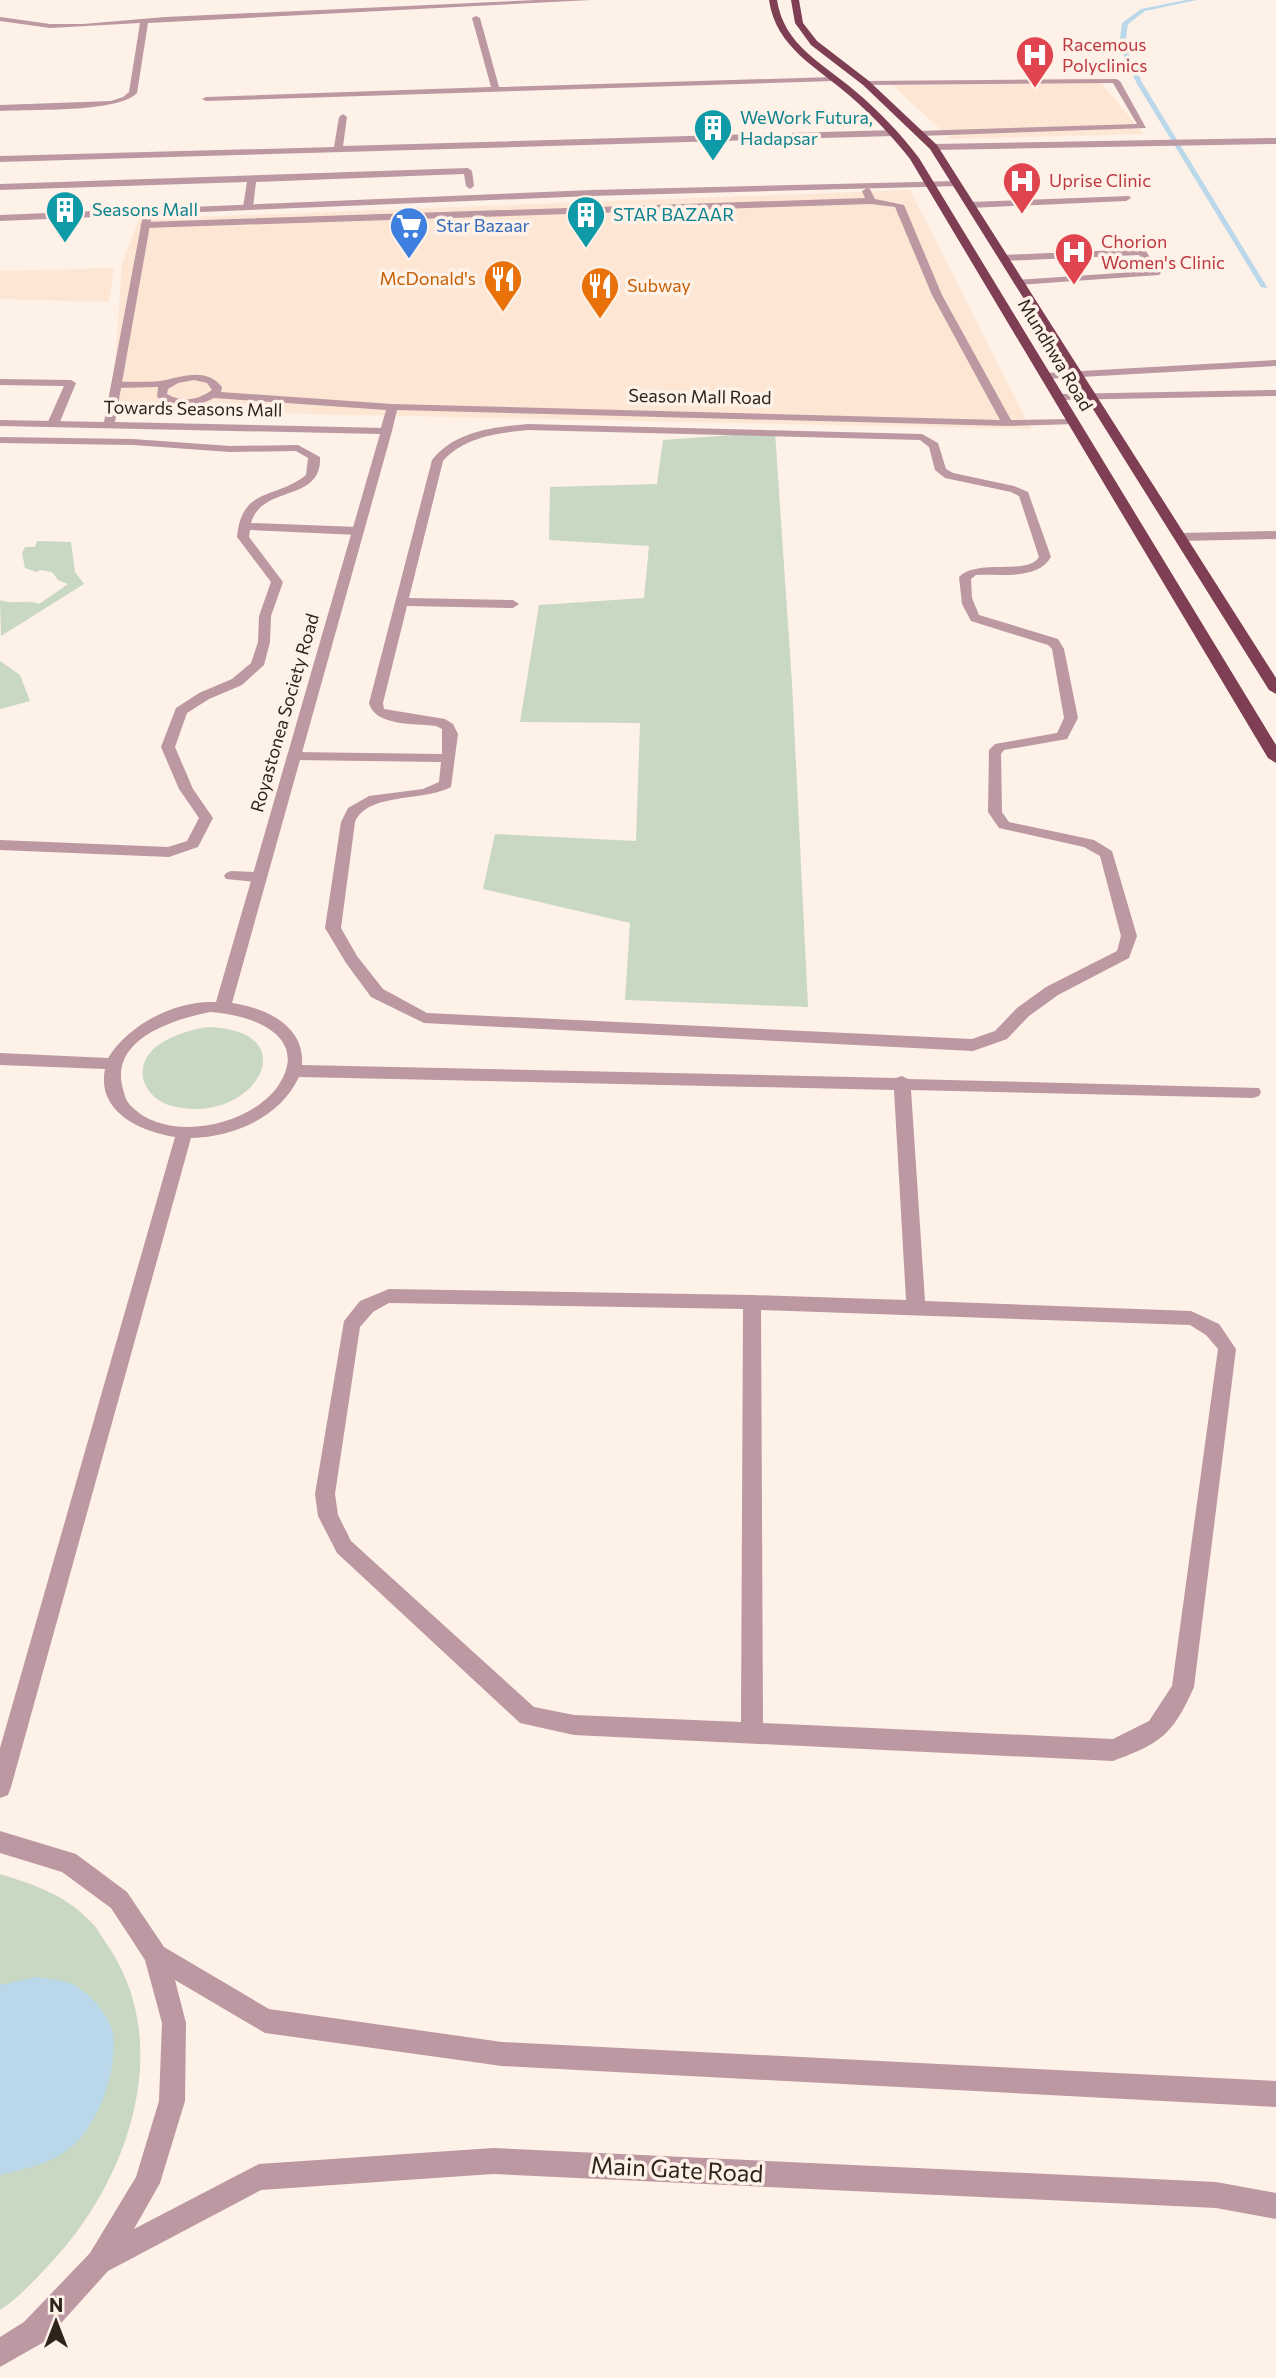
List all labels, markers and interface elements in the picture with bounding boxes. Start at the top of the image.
place label: Racemous Polyclinics [1062,33,1147,76]
hospital icon: Racemous Polyclinics [1014,34,1056,89]
place label: WeWork Futura, Hadapsar [740,106,873,149]
building icon: WeWork Futura, Hadapsar [692,107,734,162]
hospital icon: Uprise Clinic [1001,160,1043,215]
place label: Uprise Clinic [1049,169,1151,191]
building icon: Seasons Mall [44,189,86,244]
building icon: STAR BAZAAR [565,194,607,249]
place label: Seasons Mall [92,198,198,220]
place label: STAR BAZAAR [613,203,734,225]
supermarket icon: Star Bazaar [388,205,430,260]
place label: Star Bazaar [436,214,530,236]
place label: Chorion Women's Clinic [1101,230,1225,273]
hospital icon: Chorion Women's Clinic [1053,231,1095,286]
restaurant icon: McDonald's [482,258,524,313]
restaurant icon: Subway [579,265,621,320]
place label: McDonald's [379,267,476,289]
place label: Subway [627,274,691,296]
street label: Mundhwa Road [1014,294,1098,415]
street label: Season Mall Road [628,384,772,408]
street label: Towards Seasons Mall [103,395,283,421]
street label: Royastonea Society Road [245,611,323,815]
street label: Main Gate Road [590,2149,764,2188]
north arrow [21,2287,91,2357]
text: N [49,2293,63,2316]

